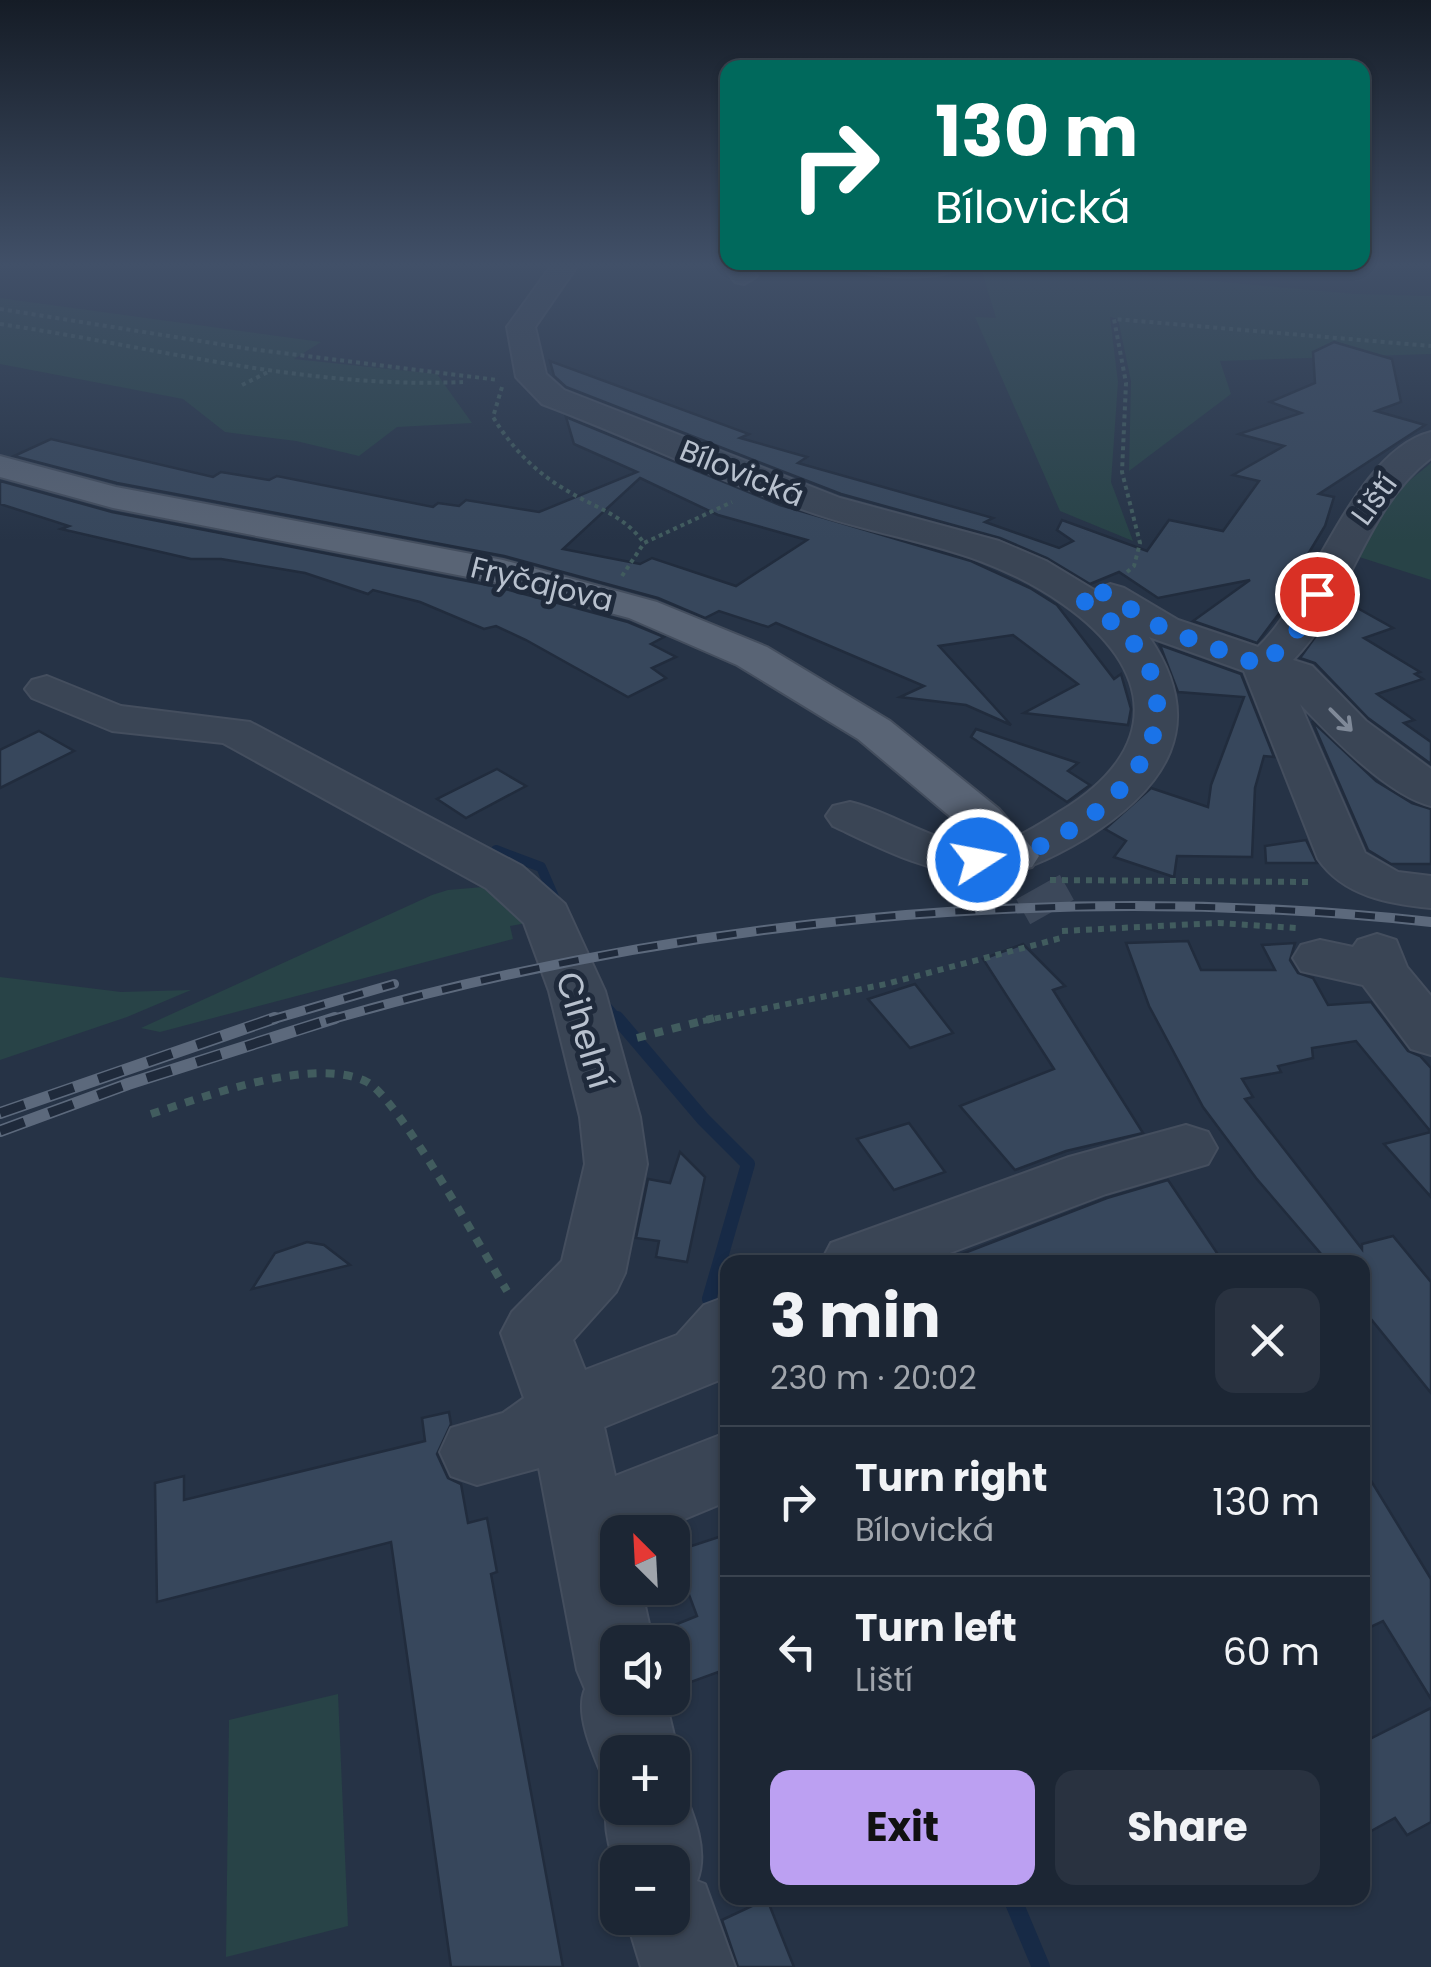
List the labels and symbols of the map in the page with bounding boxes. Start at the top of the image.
street label: Bílovická [673,429,811,517]
street label: Liští [1341,464,1407,534]
street label: Fryčajova [466,546,618,622]
pin [1275,552,1360,637]
one-way arrow [1328,707,1352,731]
position arrow [926,808,1030,912]
street label: Cihelní [544,966,626,1094]
north arrow [600,1515,690,1605]

